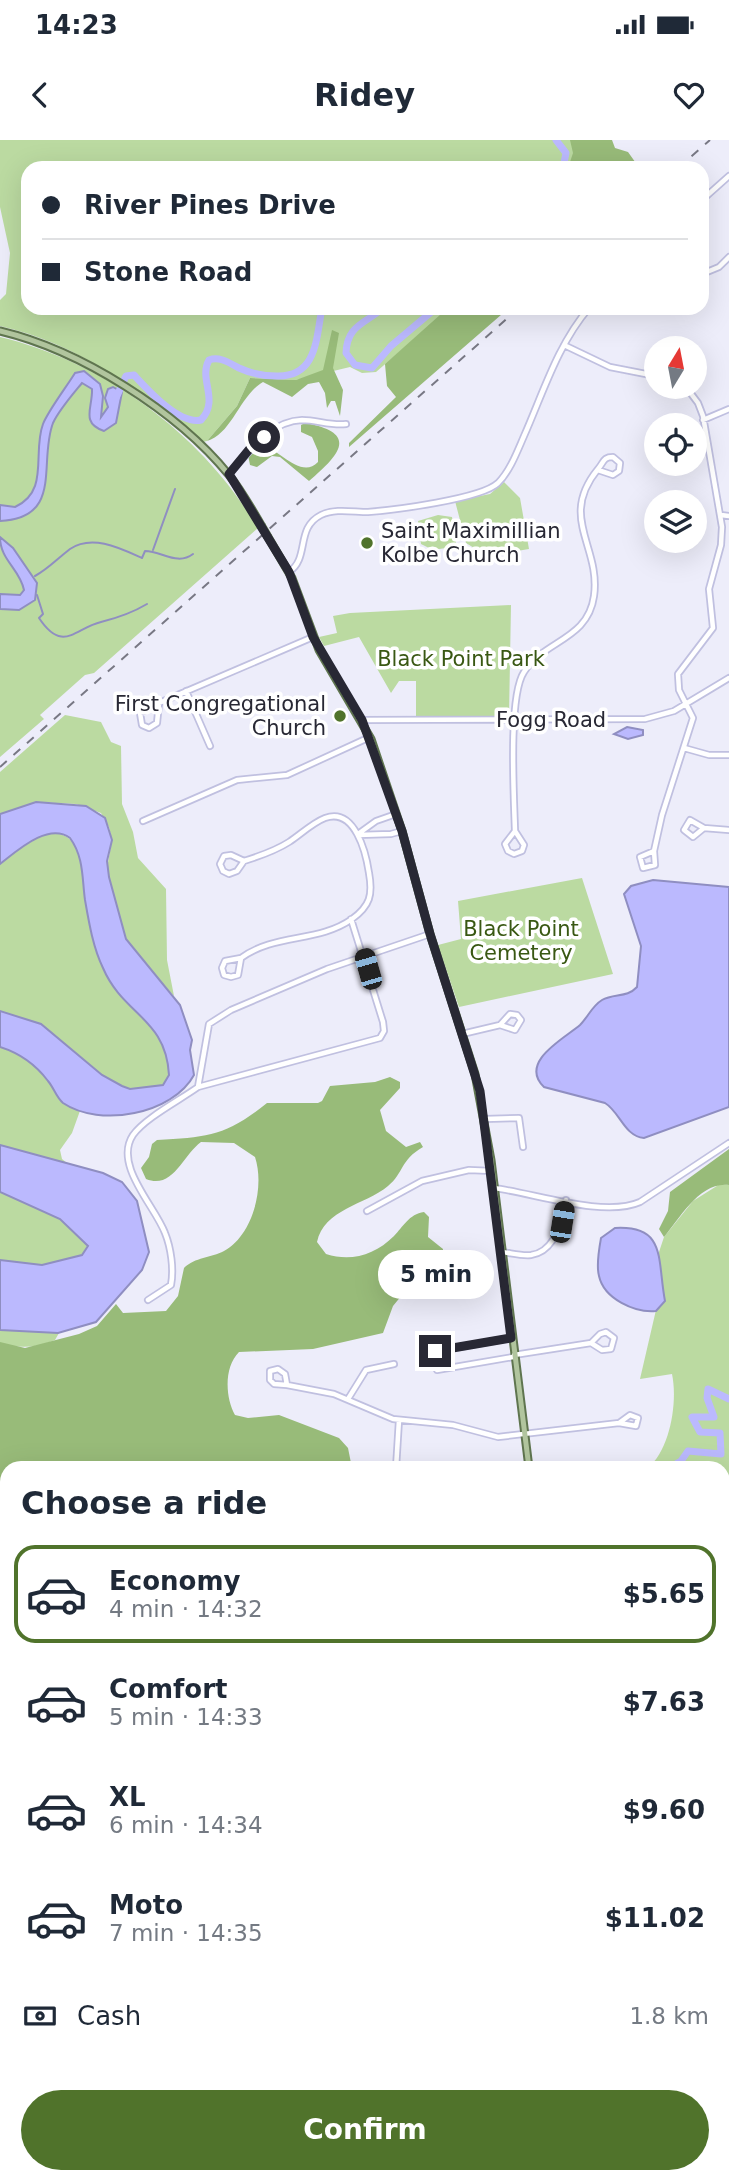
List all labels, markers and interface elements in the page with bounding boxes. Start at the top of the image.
text: 14:23 [35,10,118,40]
icon: back [21,76,59,114]
text: Ridey [314,76,415,114]
icon: heart [670,76,708,114]
text: River Pines Drive [84,190,336,220]
text: Stone Road [84,257,252,287]
north arrow [644,336,707,399]
map controls [644,336,707,553]
button: locate [644,413,707,476]
route start [248,421,280,453]
button: layers [644,490,707,553]
place label: Saint Maximillian Kolbe Church [381,519,560,567]
marker: Saint Maximillian Kolbe Church [359,535,375,551]
park label: Black Point Park [377,647,546,671]
place label: First Congregational Church [115,692,326,740]
marker: First Congregational Church [332,708,348,724]
street label: Fogg Road [496,708,606,732]
park label: Black Point Cemetery [463,917,579,965]
car [353,946,384,992]
car [549,1200,576,1244]
callout: 5 min [377,1250,493,1298]
text: 5 min [400,1261,472,1287]
route end [419,1335,451,1367]
text: Choose a ride [21,1484,267,1522]
icon: car [25,1563,88,1626]
text: Economy [109,1566,240,1596]
text: $5.65 [623,1579,705,1609]
text: 4 min · 14:32 [109,1596,263,1622]
icon: car [25,1671,88,1734]
text: Comfort [109,1674,227,1704]
text: $7.63 [623,1687,705,1717]
text: 5 min · 14:33 [109,1704,263,1730]
icon: car [25,1779,88,1842]
text: XL [109,1782,146,1812]
text: $9.60 [623,1795,705,1825]
text: 6 min · 14:34 [109,1812,263,1838]
icon: car [25,1887,88,1950]
text: Moto [109,1890,183,1920]
text: $11.02 [605,1903,705,1933]
text: 7 min · 14:35 [109,1920,263,1946]
icon: cash [21,1997,59,2035]
text: Cash [77,2001,141,2031]
text: 1.8 km [629,2003,709,2029]
button: Confirm [21,2090,709,2170]

